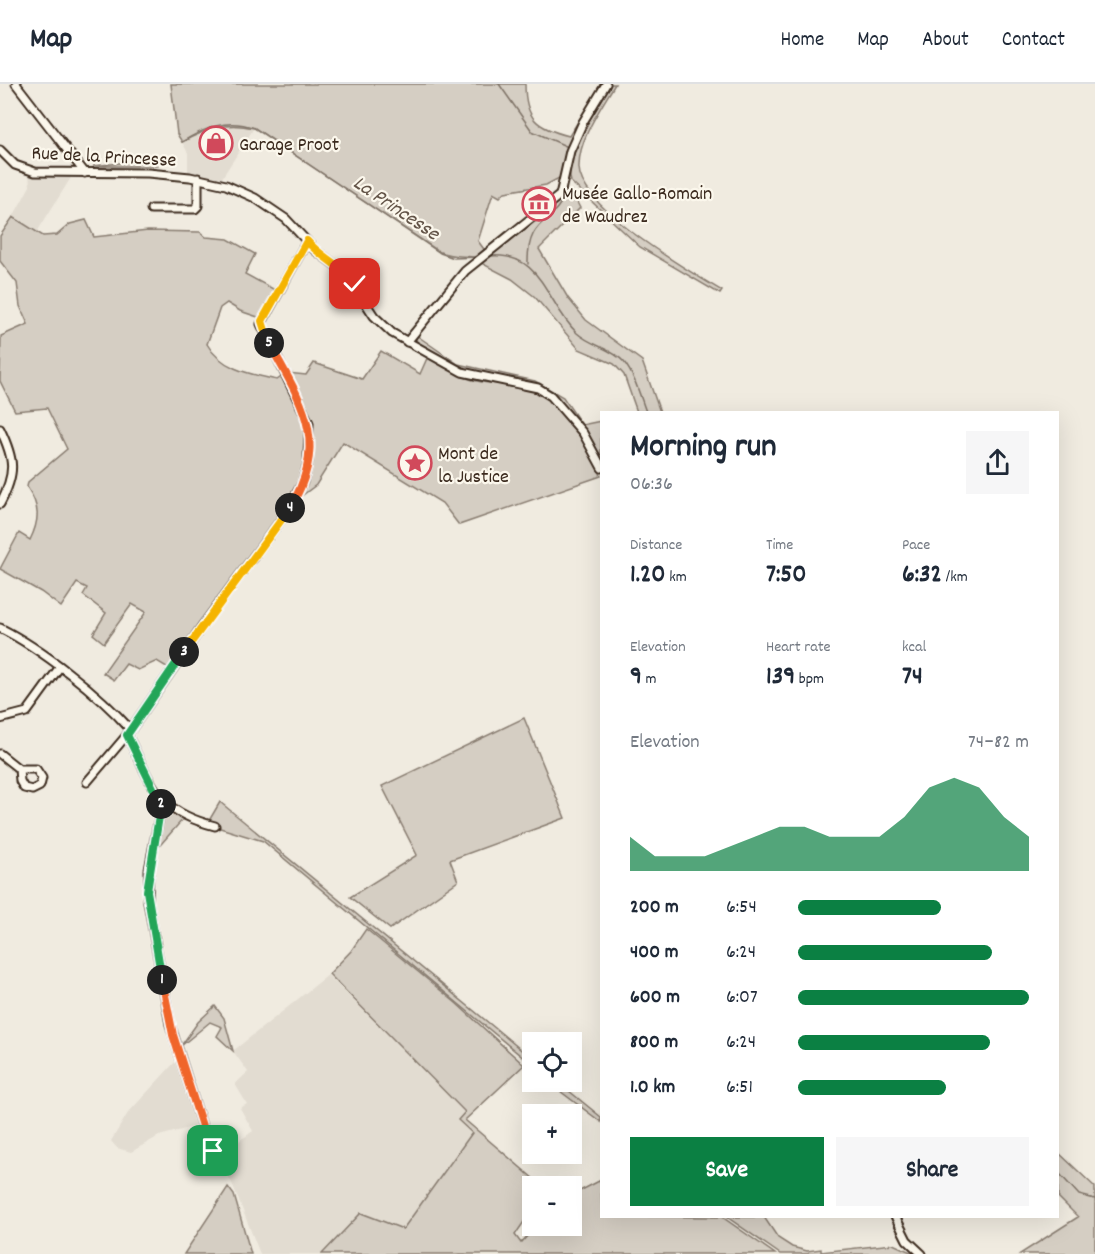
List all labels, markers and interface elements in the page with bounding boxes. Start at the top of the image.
text: Map [30,21,72,61]
text: Home [780,26,824,56]
text: Map [857,26,889,56]
text: About [922,26,969,56]
text: Contact [1002,26,1065,56]
shop icon: Garage Proot [198,125,234,161]
place label: Garage Proot [239,132,339,160]
street label: Rue de la Princesse [31,140,177,176]
water label: La Princesse [346,169,446,251]
place label: Musée Gallo-Romain de Waudrez [562,181,712,232]
museum icon: Musée Gallo-Romain de Waudrez [521,186,557,222]
pin [329,258,380,309]
icon: check [338,267,371,300]
pin: 5 [254,328,284,358]
text: 5 [265,331,273,354]
text: Morning run [630,425,777,472]
button: share [966,431,1029,494]
place label: Mont de la Justice [438,441,509,492]
place icon: Mont de la Justice [397,445,433,481]
text: 06:36 [630,471,673,499]
pin: 4 [275,493,305,523]
text: 4 [287,496,293,519]
text: Distance [630,534,682,557]
text: Time [766,534,793,557]
text: Pace [902,534,930,557]
text: 1.20 [630,557,666,594]
text: 7:50 [766,557,806,594]
text: 6:32 [902,557,942,594]
text: km [666,566,687,589]
text: /km [942,566,968,589]
text: Elevation [630,636,686,659]
text: Heart rate [766,636,831,659]
text: kcal [902,636,926,659]
pin: 3 [169,637,199,667]
text: 3 [180,640,188,663]
text: 9 [630,659,642,696]
text: 139 [766,659,795,696]
text: 74 [902,659,923,696]
text: m [642,668,657,691]
text: bpm [795,668,824,691]
text: Elevation [630,729,700,757]
text: 74–82 m [968,729,1029,757]
pin: 2 [146,789,176,819]
text: 2 [158,792,165,815]
text: 200 m [630,894,679,922]
text: 6:54 [726,894,757,922]
text: 400 m [630,939,678,967]
text: 6:24 [726,939,756,967]
pin: 1 [147,965,177,995]
text: 1 [160,968,164,991]
text: 600 m [630,984,680,1012]
text: 6:07 [726,984,758,1012]
text: 800 m [630,1029,678,1057]
text: 6:24 [726,1029,756,1057]
map controls [522,1032,582,1236]
button: locate [522,1032,582,1092]
text: 1.0 km [630,1074,675,1102]
text: 6:51 [726,1074,753,1102]
button: + [522,1104,582,1164]
pin [187,1125,238,1176]
icon: arrive [196,1134,229,1167]
button: Save [630,1137,824,1206]
button: Share [836,1137,1029,1206]
button: − [522,1176,582,1236]

